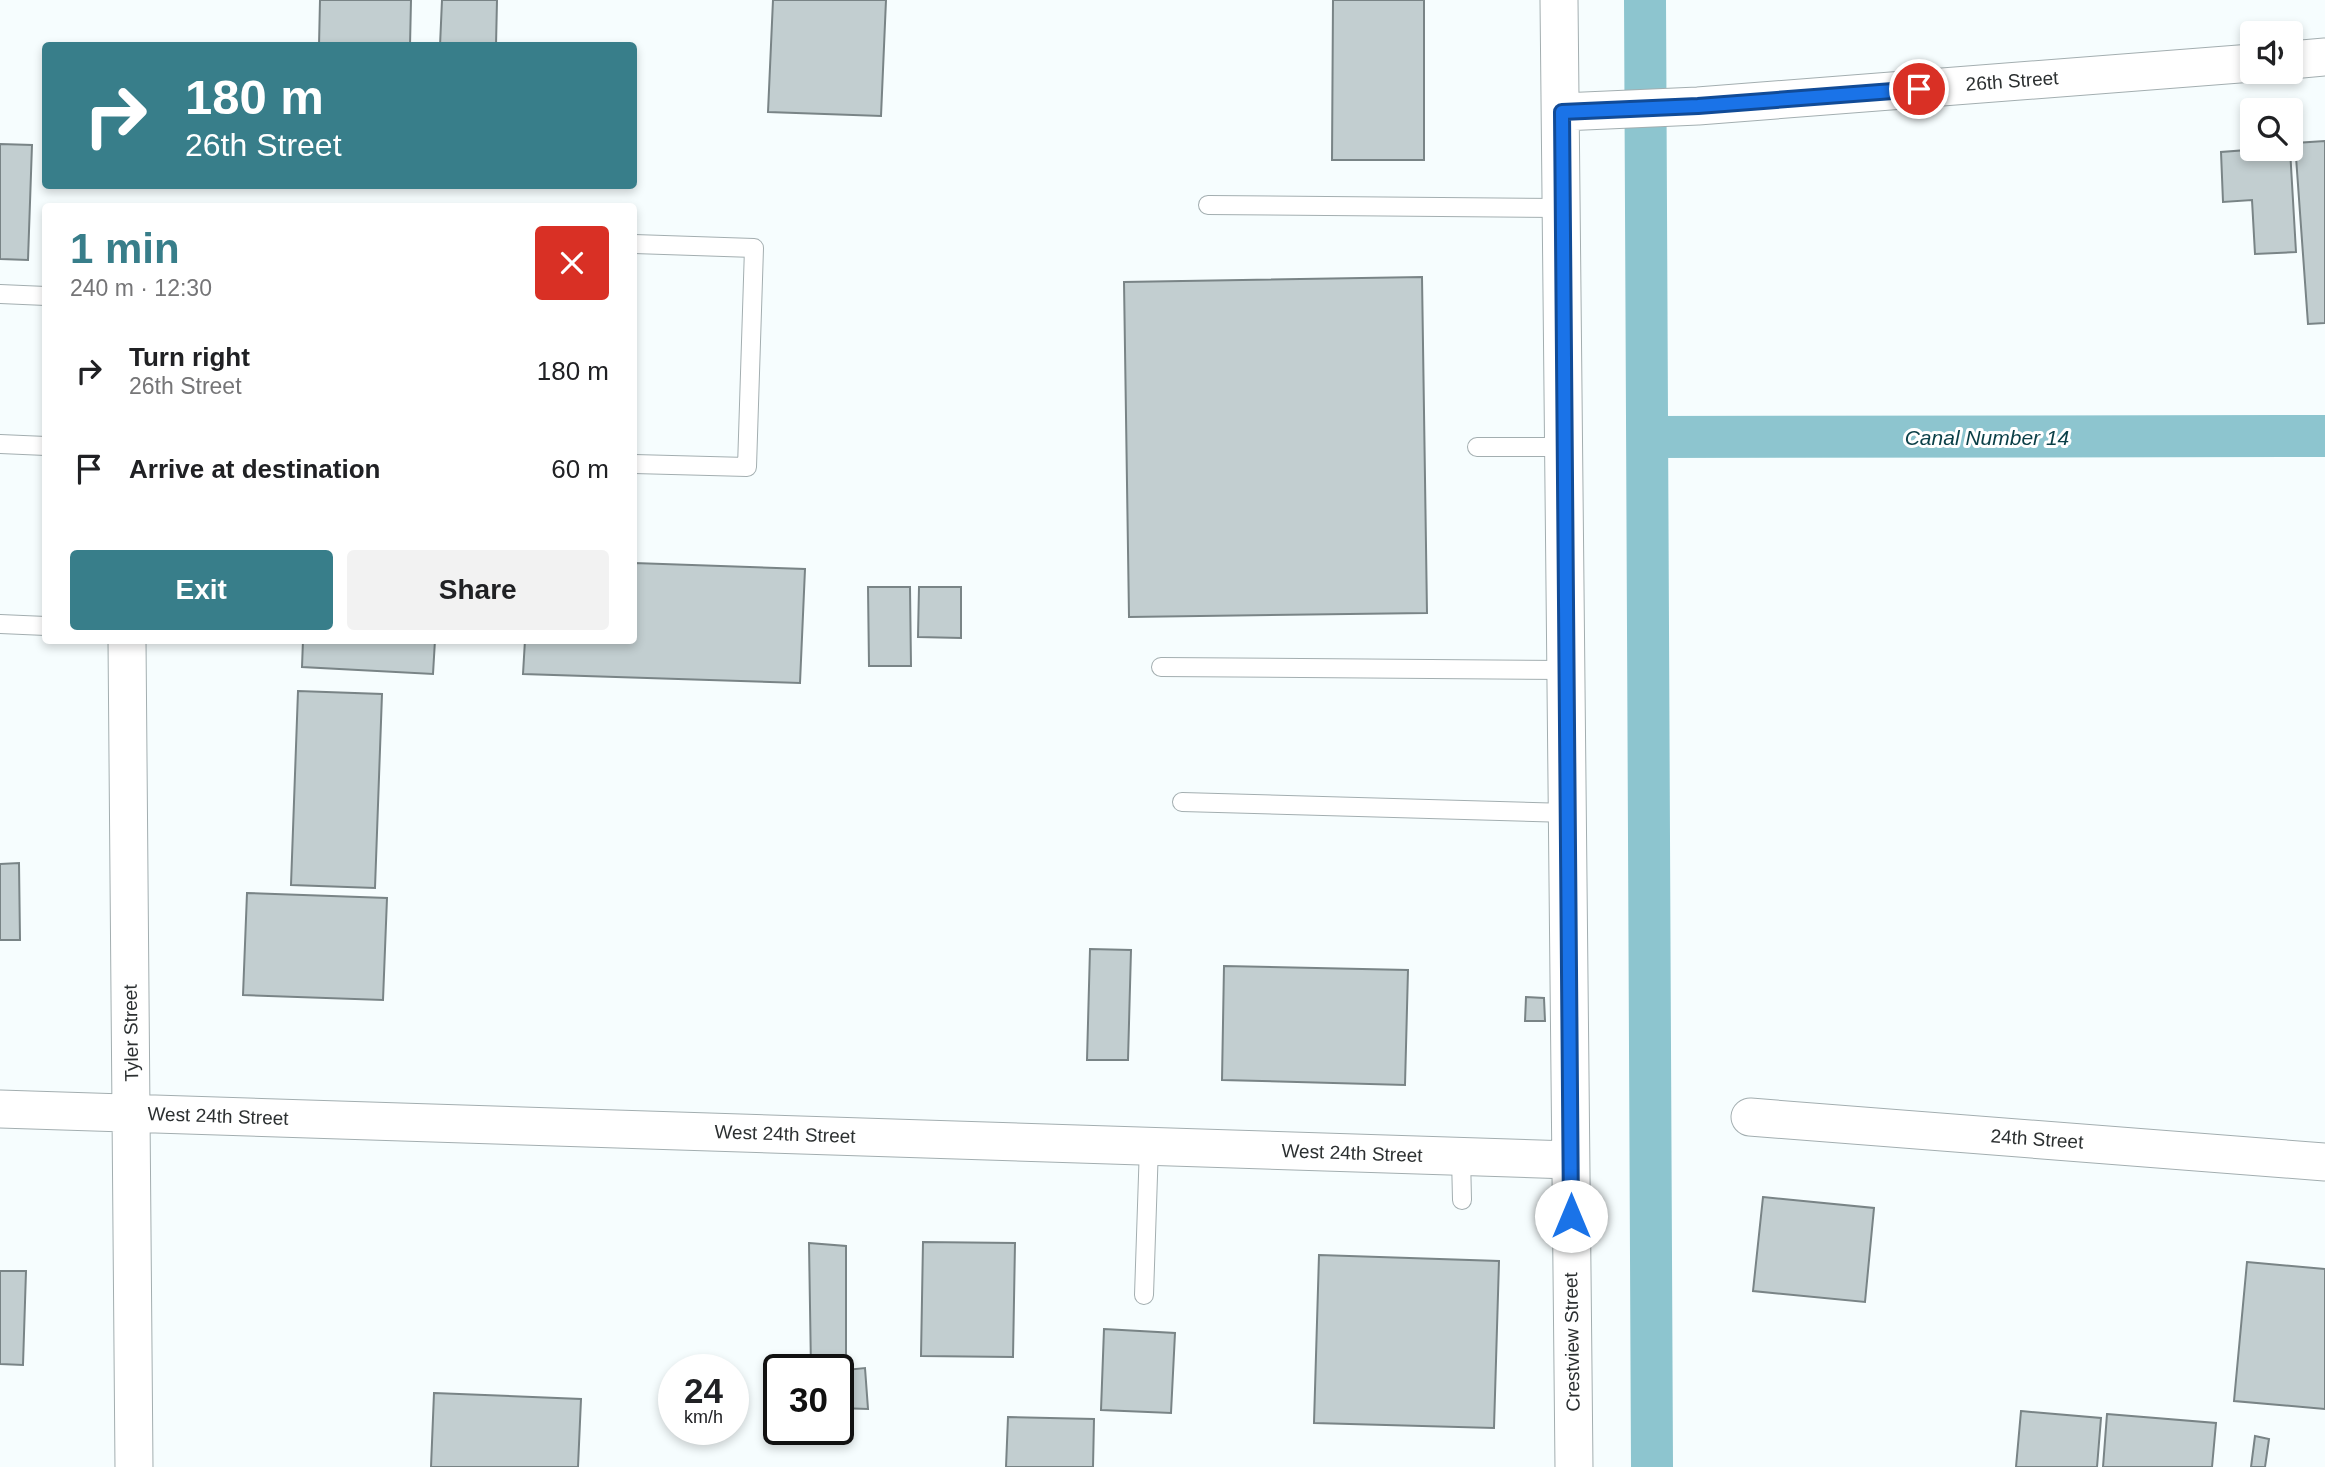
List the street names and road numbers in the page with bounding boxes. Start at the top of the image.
street label: 26th Street [1965,67,2060,95]
street label: Tyler Street [120,984,142,1082]
street label: West 24th Street [147,1103,290,1129]
street label: West 24th Street [714,1121,857,1147]
street label: 24th Street [1990,1125,2085,1153]
street label: West 24th Street [1281,1140,1424,1166]
street label: Crestview Street [1560,1271,1584,1412]

